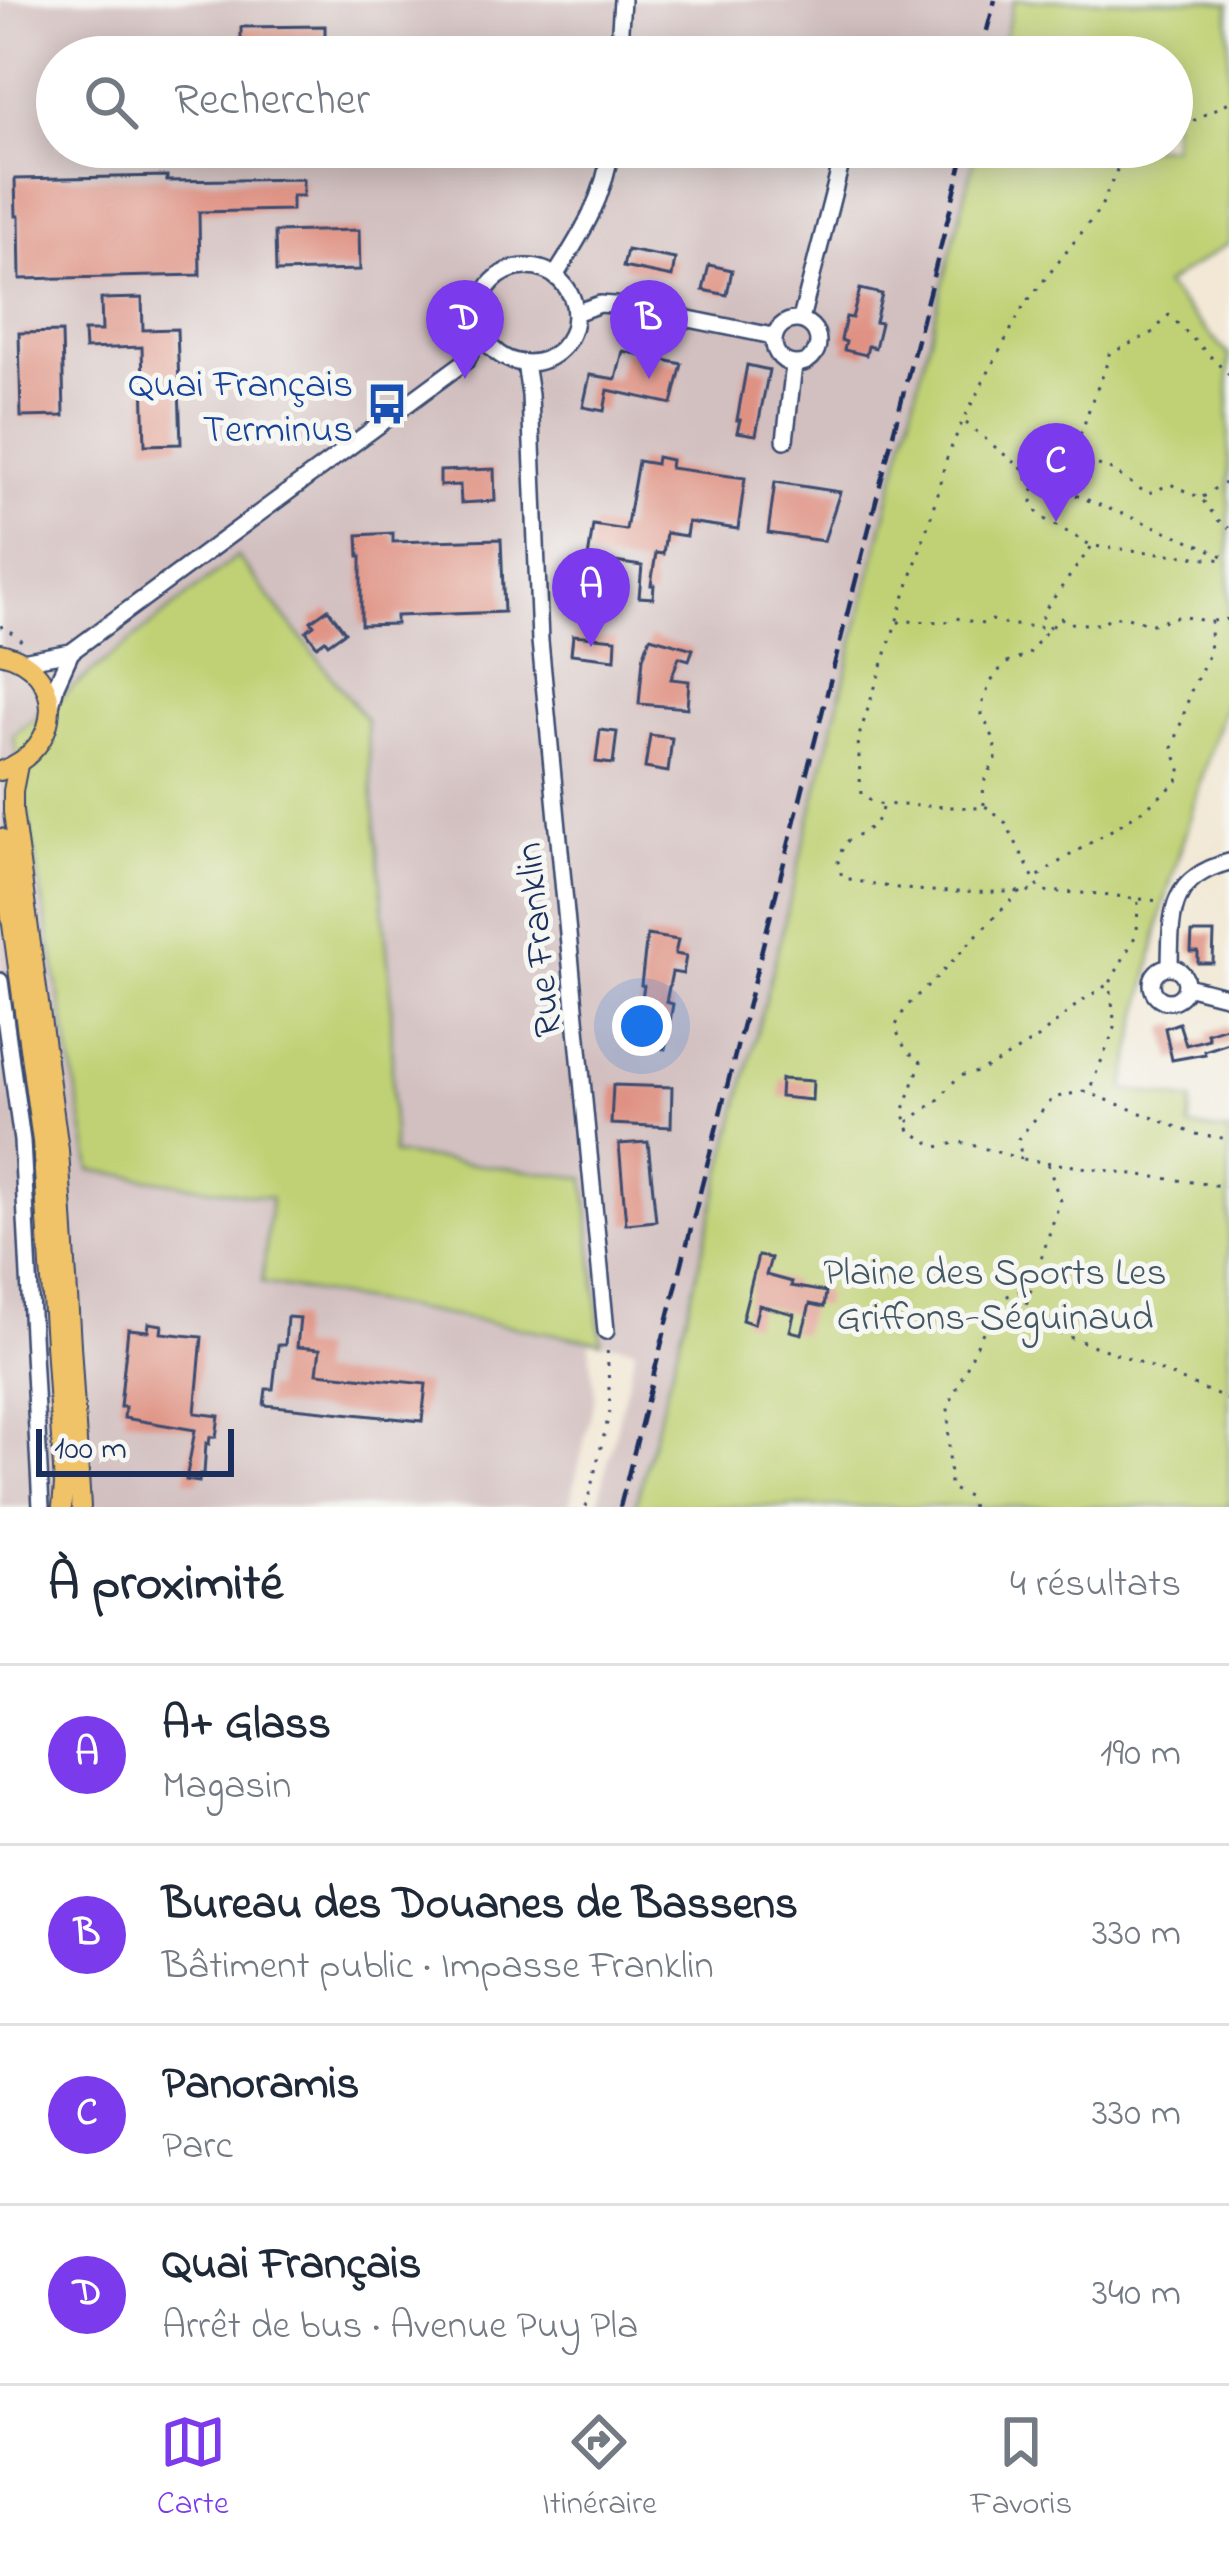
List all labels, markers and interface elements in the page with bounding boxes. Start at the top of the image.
search box [36,36,1193,168]
icon: search [78,69,144,135]
text: Rechercher [174,69,370,135]
pin: D [426,280,504,379]
pin: B [610,280,688,379]
place label: Quai Français Terminus [128,358,353,460]
bus stop icon: Quai Français Terminus [364,381,410,427]
pin: C [1017,423,1095,522]
pin: A [552,548,630,647]
street label: Rue Franklin [502,839,579,1040]
your location [612,996,672,1056]
park label: Plaine des Sports Les Griffons-Séguinaud [823,1246,1167,1348]
scale bar [36,1423,234,1476]
text: 100 m [54,1426,127,1474]
text: À proximité [48,1548,283,1623]
text: 4 résultats [1010,1557,1181,1614]
text: A+ Glass [162,1693,331,1759]
text: A [75,1726,99,1783]
text: 190 m [1100,1726,1181,1783]
text: Magasin [162,1759,291,1816]
text: Bureau des Douanes de Bassens [162,1873,798,1939]
text: B [74,1906,100,1963]
text: 330 m [1092,1906,1181,1963]
text: Bâtiment public · Impasse Franklin [162,1939,714,1996]
text: Panoramis [162,2053,359,2119]
text: C [76,2086,98,2143]
text: 330 m [1092,2086,1181,2143]
text: Parc [162,2119,233,2176]
text: Quai Français [162,2233,421,2299]
text: D [73,2266,101,2323]
text: 340 m [1092,2266,1181,2323]
text: Arrêt de bus · Avenue Puy Pla [162,2299,638,2356]
tab: Carte [157,2409,229,2529]
tab: Itinéraire [542,2409,657,2529]
tab: Favoris [970,2409,1072,2529]

